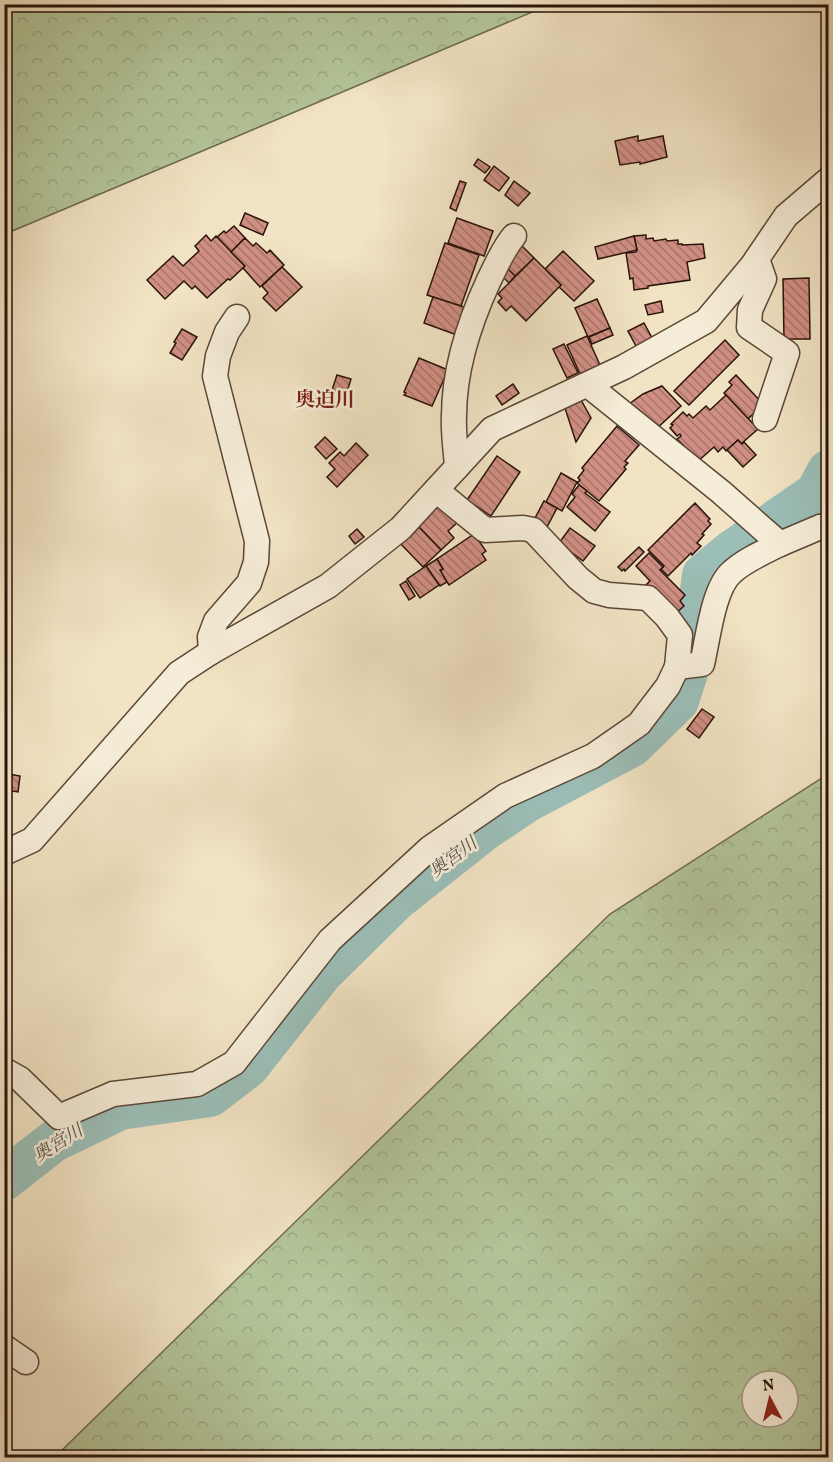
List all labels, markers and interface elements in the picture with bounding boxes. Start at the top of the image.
district label: 奥迫川 [295,387,355,415]
water label: 奥宮川 [425,831,485,884]
water label: 奥宮川 [29,1118,90,1169]
north arrow [740,1369,800,1429]
text: N [761,1374,776,1398]

